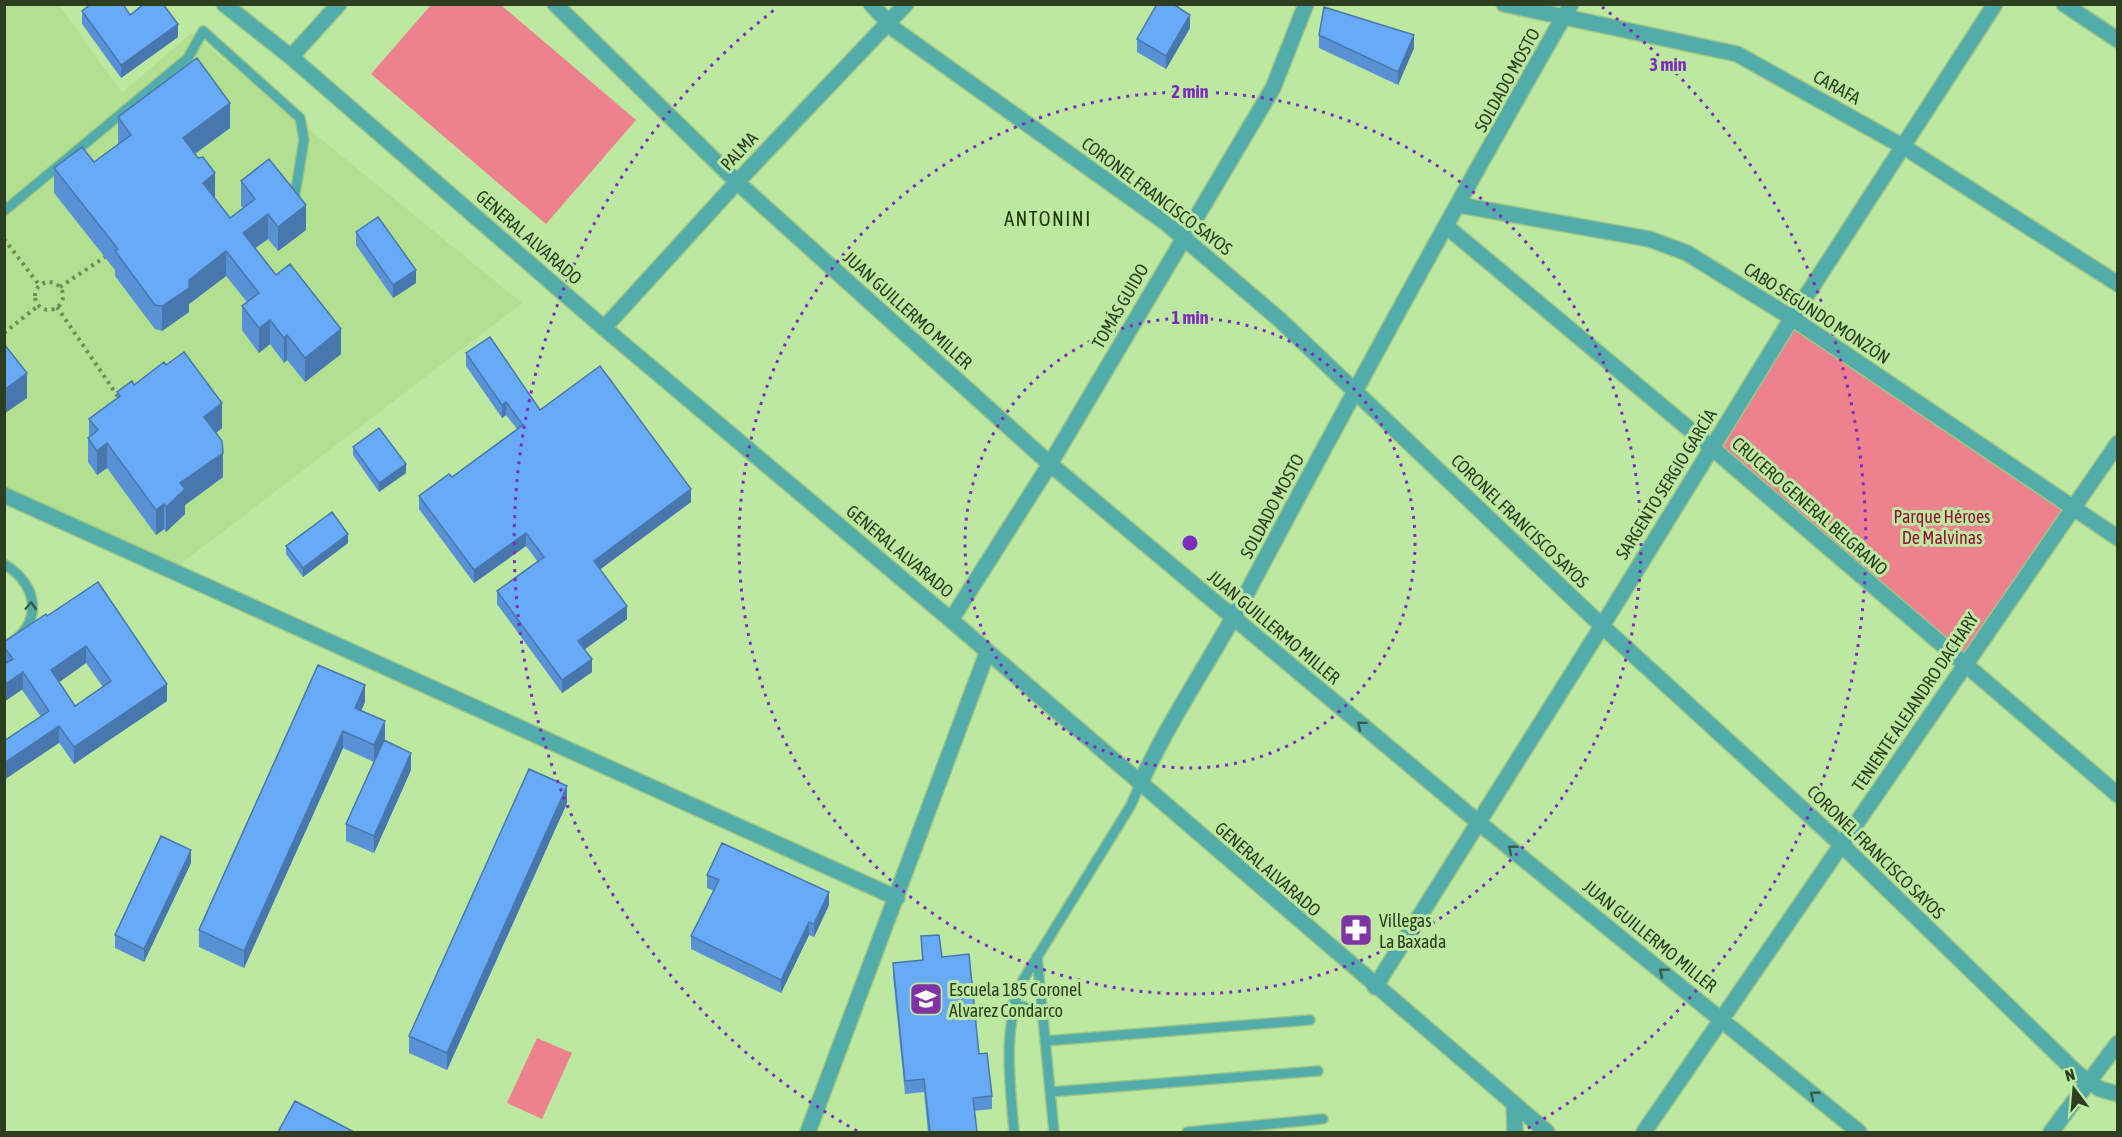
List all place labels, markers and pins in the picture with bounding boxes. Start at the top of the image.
centre of rings [1180,533,1200,553]
place label: Villegas La Baxada [1379,910,1446,952]
pharmacy icon: Villegas La Baxada [1338,912,1374,948]
place label: Escuela 185 Coronel Alvarez Condarco [949,979,1082,1021]
school or university icon: Escuela 185 Coronel Alvarez Condarco [908,981,944,1017]

